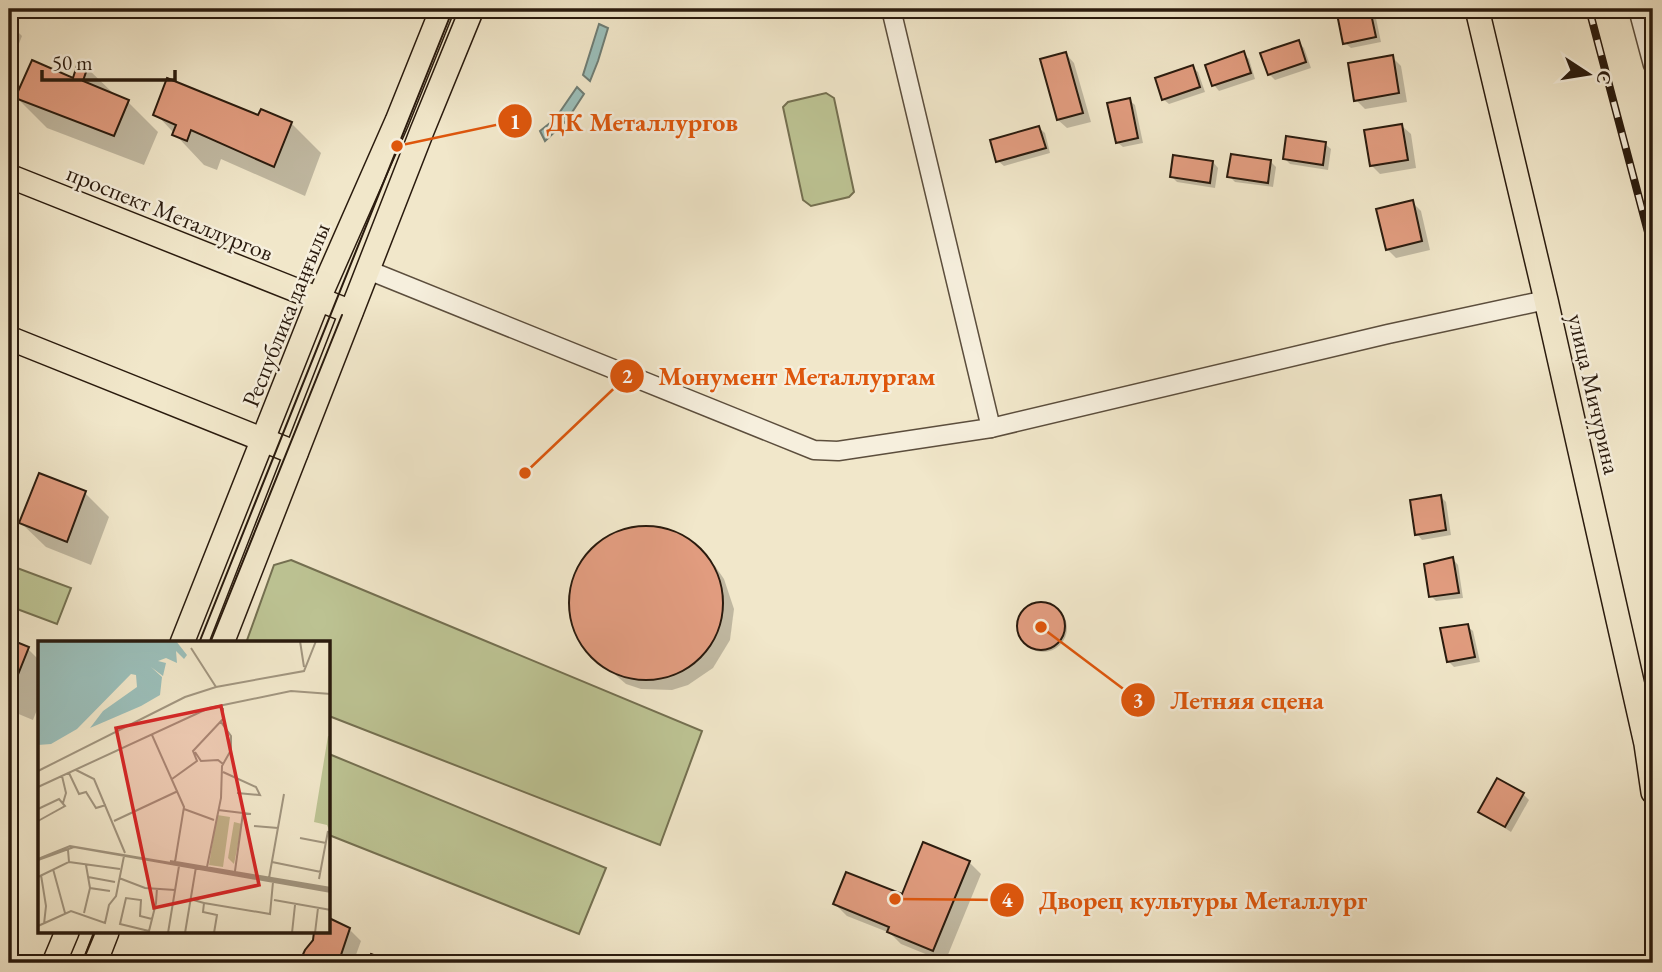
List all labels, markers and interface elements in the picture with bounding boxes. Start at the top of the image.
scale bar [42,38,175,82]
north arrow [1554,38,1624,108]
text: 50 m [52,49,93,76]
text: С [1591,68,1618,87]
callout: ДК Металлургов [497,98,752,145]
text: ДК Металлургов [546,105,738,139]
text: 1 [509,108,521,135]
street label: проспект Металлургов [62,157,278,268]
street label: Республика даңғылы [234,218,337,411]
street label: улица Мичурина [1561,311,1628,477]
callout: Монумент Металлургам [610,352,950,399]
text: Монумент Металлургам [658,359,936,393]
text: 2 [621,362,633,389]
inset map [38,641,331,934]
callout: Летняя сцена [1121,676,1338,723]
text: Летняя сцена [1170,683,1325,717]
text: 3 [1132,686,1144,713]
callout: Дворец культуры Металлург [989,876,1381,923]
text: Дворец культуры Металлург [1039,883,1368,917]
text: 4 [1001,886,1013,913]

